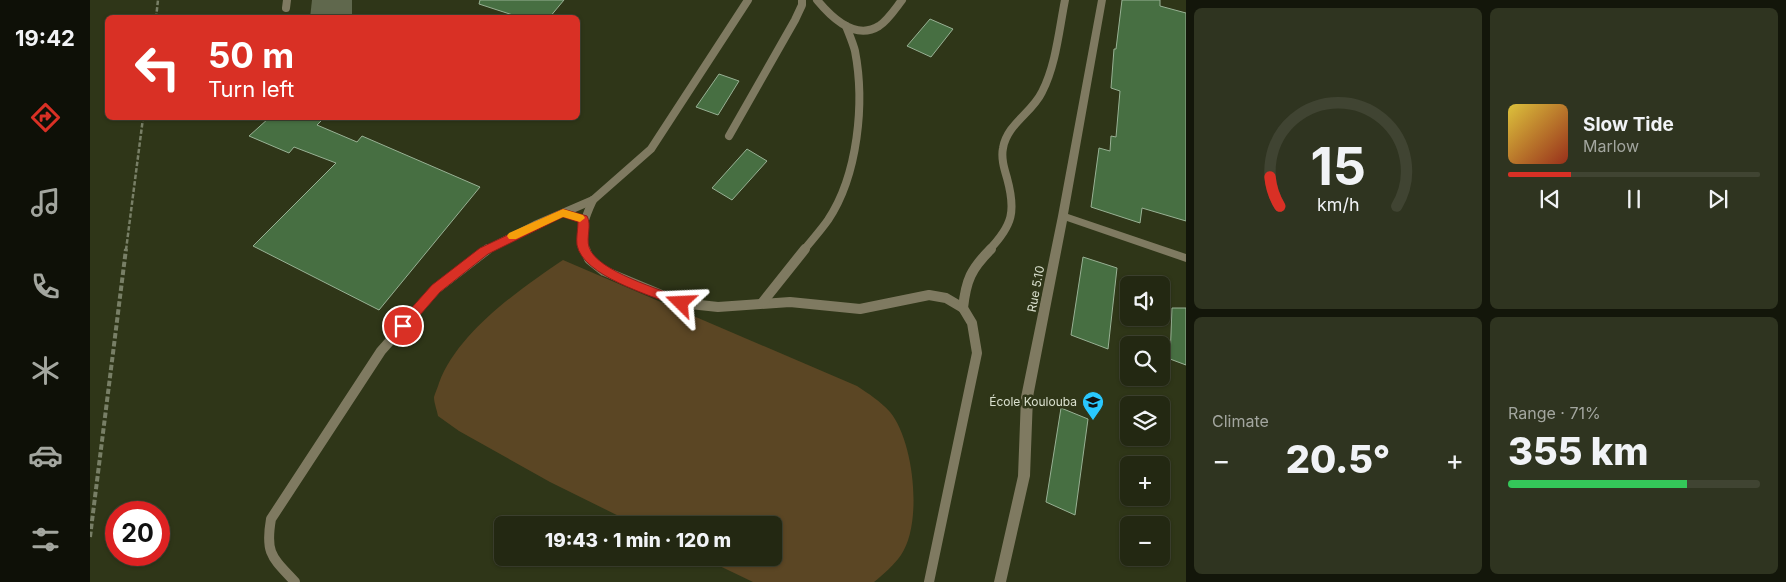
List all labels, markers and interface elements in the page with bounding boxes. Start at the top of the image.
text: 19:42 [15,25,75,51]
text: 50 m [208,34,294,76]
icon: left [125,35,190,100]
text: Turn left [208,76,294,102]
icon: directions [28,100,63,135]
text: Slow Tide [1583,113,1674,136]
text: 15 [1310,135,1366,198]
text: Marlow [1583,136,1639,156]
icon: music [28,185,63,220]
icon: previous [1536,185,1564,213]
icon: pause [1620,185,1648,213]
icon: next [1704,185,1732,213]
text: km/h [1317,194,1359,215]
street label: Rue 5.10 [1024,264,1047,313]
icon: phone [28,269,63,304]
position arrow [654,276,706,328]
map controls [1120,276,1170,566]
button: sound [1120,276,1170,326]
pin [382,305,424,347]
icon: arrive [389,312,417,340]
button: search [1120,336,1170,386]
icon: climate [28,353,63,388]
school or university icon: École Koulouba [1081,390,1105,421]
place label: École Koulouba [989,394,1077,409]
button: layers [1120,396,1170,446]
text: Range · 71% [1508,403,1601,423]
text: Climate [1212,411,1269,431]
text: 355 km [1508,428,1649,474]
text: 20.5° [1286,436,1390,482]
icon: car [28,438,63,473]
text: − [1212,443,1231,477]
text: + [1445,443,1464,477]
button: + [1120,456,1170,506]
speed limit sign: 20 [105,501,170,566]
button: − [1120,516,1170,566]
icon: filters [28,522,63,557]
text: 19:43 · 1 min · 120 m [545,529,731,552]

